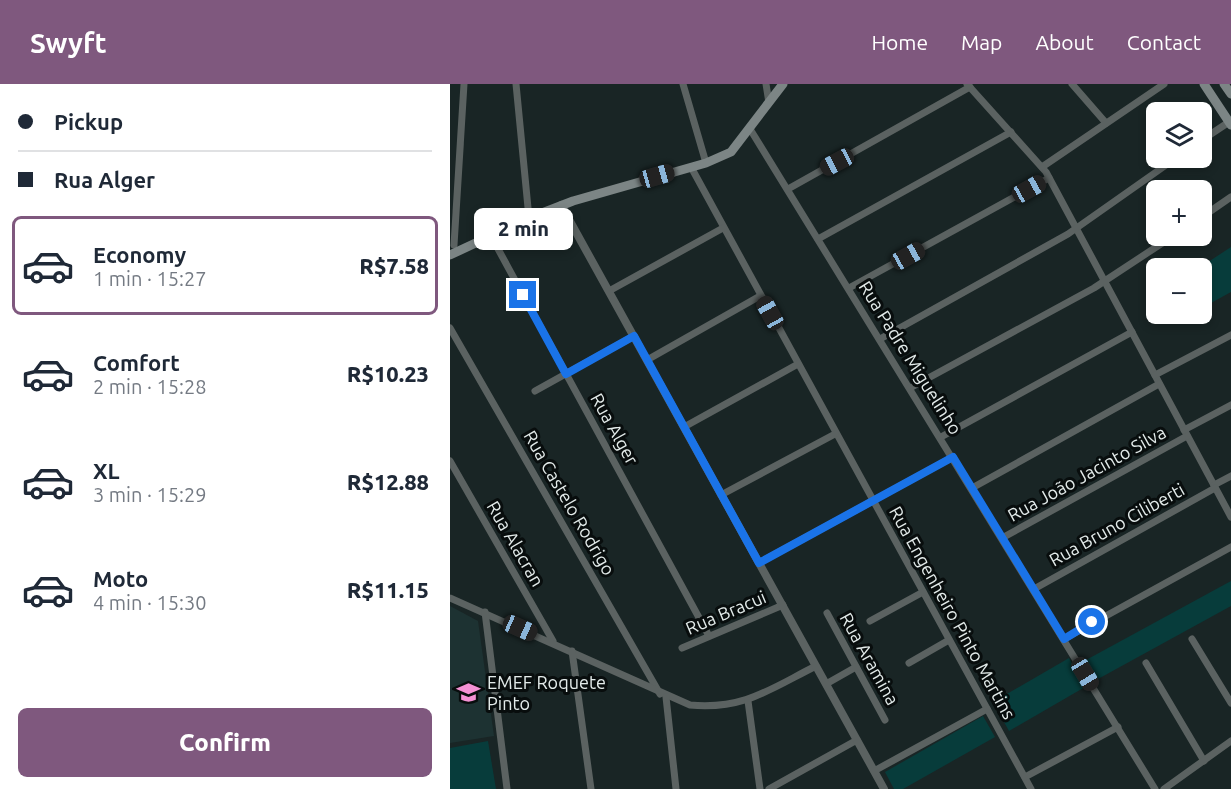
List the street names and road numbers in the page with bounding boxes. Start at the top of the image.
street label: Rua Padre Miguelinho [856,277,966,438]
street label: Rua Alger [587,389,643,468]
street label: Rua João Jacinto Silva [1004,421,1169,525]
street label: Rua Castelo Rodrigo [520,427,619,578]
street label: Rua Bruno Ciliberti [1045,479,1188,570]
street label: Rua Alacran [483,497,548,590]
street label: Rua Engenheiro Pinto Martins [886,503,1020,723]
street label: Rua Bracui [682,586,769,638]
street label: Rua Aramina [836,609,903,708]

